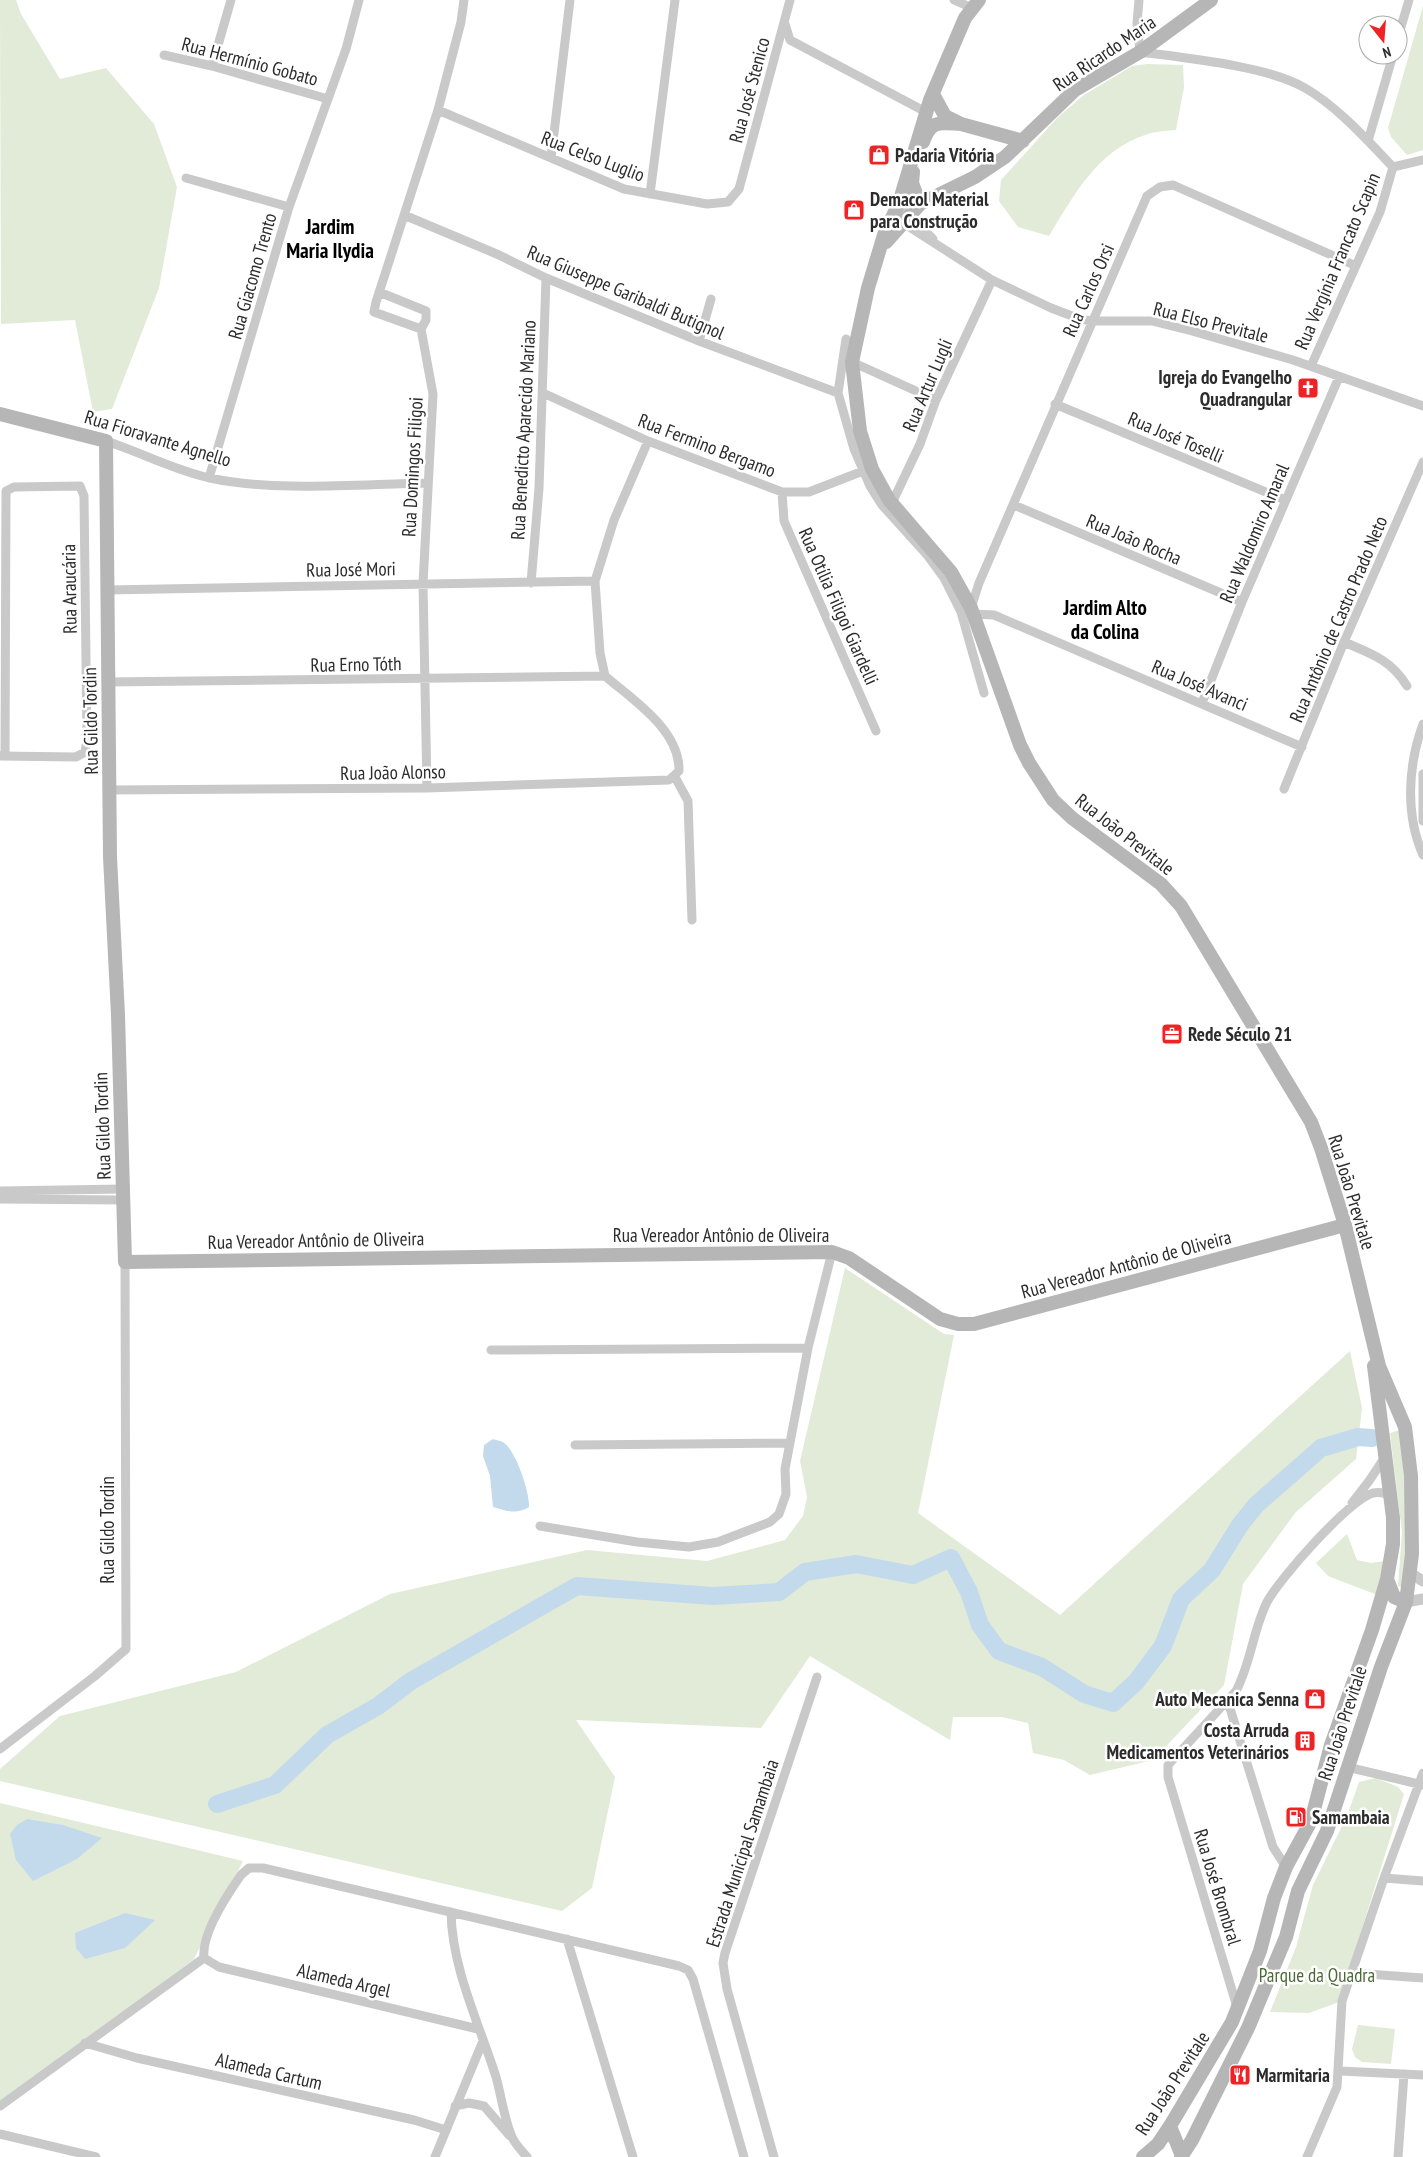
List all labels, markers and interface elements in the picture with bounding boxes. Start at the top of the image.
street label: Rua Ricardo Maria [1048,10,1160,96]
north arrow [1358,15,1408,65]
street label: Rua Hermínio Gobato [179,31,321,91]
street label: Rua José Stenico [723,35,775,145]
text: N [1381,43,1393,62]
street label: Rua Celso Luglio [538,125,648,187]
shop icon: Padaria Vitória [867,143,891,167]
place label: Padaria Vitória [895,143,995,167]
street label: Rua Vergínia Francato Scapin [1289,169,1385,353]
place label: Demacol Material para Construção [870,187,989,233]
shop icon: Demacol Material para Construção [842,198,866,222]
street label: Rua Giacomo Trento [222,210,282,342]
district label: Jardim Maria Ilydia [286,213,374,264]
street label: Rua Giuseppe Garibaldi Butignol [524,240,729,345]
street label: Rua Carlos Orsi [1057,240,1119,340]
street label: Rua Elso Previtale [1151,296,1271,348]
street label: Rua Benedicto Aparecido Mariano [505,319,541,541]
street label: Rua Artur Lugli [897,335,957,435]
place label: Igreja do Evangelho Quadrangular [1158,365,1292,411]
church icon: Igreja do Evangelho Quadrangular [1296,376,1320,400]
street label: Rua Domingos Filigoi [396,396,428,538]
street label: Rua Fioravante Agnello [82,404,234,472]
street label: Rua José Toselli [1125,406,1227,468]
street label: Rua Fermino Bergamo [635,408,779,482]
street label: Rua Waldomiro Amaral [1214,459,1294,606]
street label: Rua João Rocha [1083,508,1185,570]
street label: Rua Antônio de Castro Prado Neto [1284,512,1392,726]
street label: Rua Otília Filigoi Giardelli [794,524,884,688]
street label: Rua Araucária [56,544,82,634]
street label: Rua José Mori [306,556,396,582]
district label: Jardim Alto da Colina [1062,594,1147,645]
street label: Rua Erno Tóth [310,651,402,677]
street label: Rua José Avanci [1148,654,1252,716]
street label: Rua Gildo Tordin [77,667,103,775]
street label: Rua João Alonso [340,759,446,785]
street label: Rua João Previtale [1071,788,1179,880]
office icon: Rede Século 21 [1160,1022,1184,1046]
place label: Rede Século 21 [1188,1022,1292,1046]
street label: Rua Gildo Tordin [88,1072,116,1180]
street label: Rua João Previtale [1323,1132,1381,1253]
street label: Rua Vereador Antônio de Oliveira [613,1223,829,1247]
street label: Rua Vereador Antônio de Oliveira [1018,1224,1234,1304]
street label: Rua Vereador Antônio de Oliveira [208,1226,424,1254]
street label: Rua Gildo Tordin [95,1476,119,1584]
street label: Rua João Previtale [1312,1663,1372,1783]
place label: Auto Mecanica Senna [1154,1687,1299,1711]
shop icon: Auto Mecanica Senna [1303,1687,1327,1711]
place label: Costa Arruda Medicamentos Veterinários [1106,1718,1289,1764]
building icon: Costa Arruda Medicamentos Veterinários [1293,1729,1317,1753]
street label: Estrada Municipal Samambaia [700,1756,784,1950]
fuel station icon: Samambaia [1284,1805,1308,1829]
place label: Samambaia [1312,1805,1390,1829]
street label: Rua José Brombral [1189,1826,1247,1949]
street label: Alameda Argel [295,1958,394,2003]
park label: Parque da Quadra [1259,1963,1375,1987]
street label: Rua João Previtale [1130,2026,1215,2139]
street label: Alameda Cartum [213,2047,325,2095]
restaurant icon: Marmitaria [1228,2063,1252,2087]
place label: Marmitaria [1256,2063,1330,2087]

